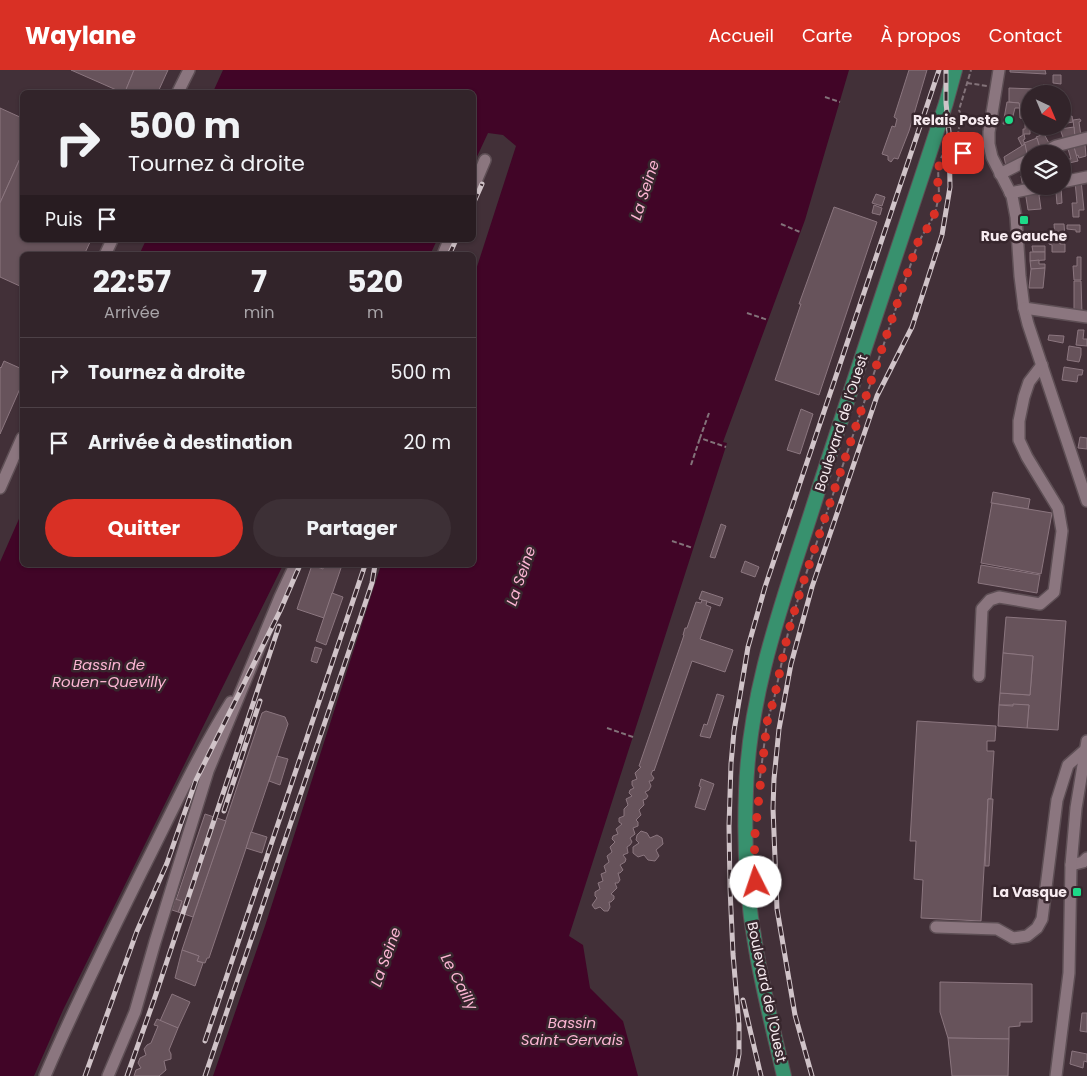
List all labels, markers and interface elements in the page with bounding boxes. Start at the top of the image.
text: Waylane [25,19,136,52]
text: Accueil [708,23,774,48]
text: Carte [802,23,852,48]
text: À propos [880,23,961,48]
text: Contact [989,23,1062,48]
north arrow [1021,85,1071,135]
map controls [1021,85,1071,195]
text: 500 m [128,101,241,150]
icon: right [45,110,110,175]
place label: Relais Poste [913,110,999,130]
marker: Relais Poste [1003,114,1015,126]
pin [942,132,984,174]
icon: arrive [949,139,977,167]
button: layers [1021,145,1071,195]
text: Tournez à droite [128,148,305,179]
water label: La Seine [625,157,664,222]
icon: arrive [93,205,121,233]
text: Puis [45,206,83,233]
marker: Rue Gauche [1018,214,1030,226]
place label: Rue Gauche [981,226,1068,246]
text: 22:57 [93,260,171,303]
text: 7 [251,260,267,303]
text: 520 [347,260,403,303]
text: Arrivée [104,301,160,324]
text: min [244,301,274,324]
text: m [367,301,383,324]
street label: Boulevard de l'Ouest [809,352,873,494]
icon: right [45,359,73,387]
text: Tournez à droite [88,359,245,386]
text: 500 m [391,359,451,386]
icon: arrive [45,429,73,457]
text: Arrivée à destination [88,429,293,456]
text: 20 m [403,429,451,456]
button: Quitter [45,499,243,557]
button: Partager [253,499,451,557]
water label: La Seine [501,543,541,608]
water label: Bassin de Rouen-Quevilly [52,654,167,692]
position arrow [729,855,781,907]
place label: La Vasque [993,882,1067,902]
marker: La Vasque [1071,886,1083,898]
street label: Boulevard de l'Ouest [742,920,792,1064]
water label: La Seine [365,924,406,989]
water label: Le Cailly [436,950,483,1014]
water label: Bassin Saint-Gervais [521,1012,623,1050]

